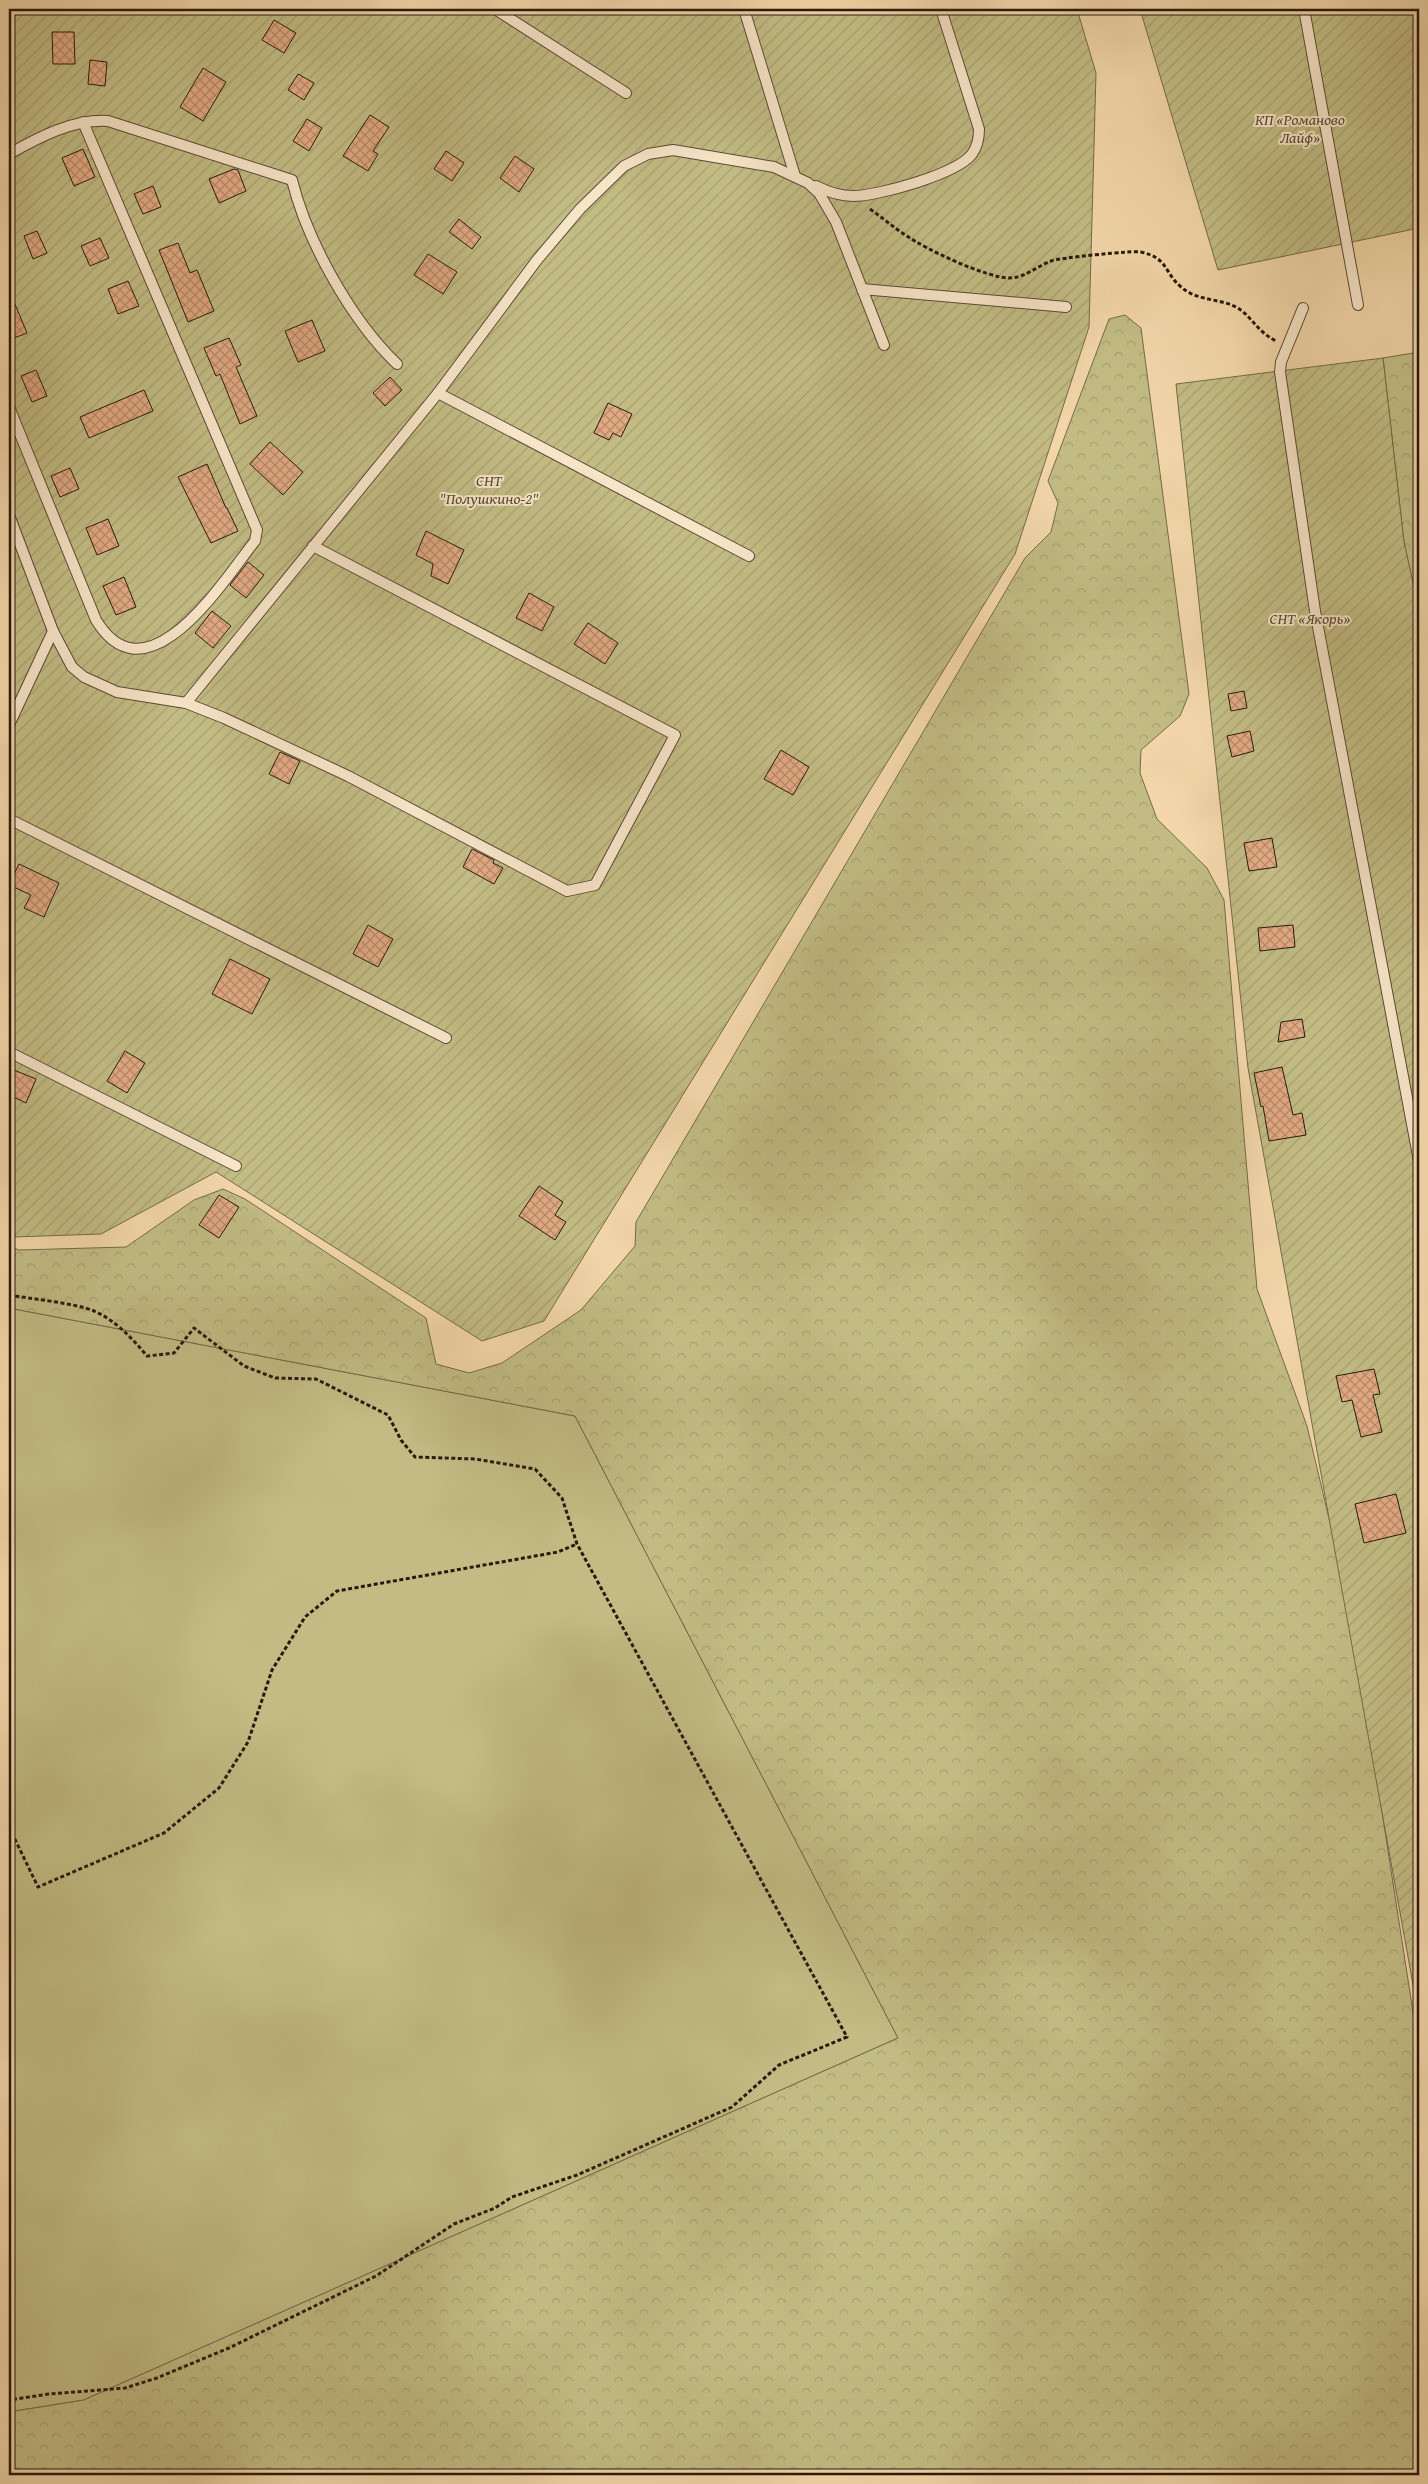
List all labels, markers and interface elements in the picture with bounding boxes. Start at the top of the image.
park label: КП «Романово Лайф» [1255,107,1345,149]
park label: СНТ "Полушкино-2" [439,468,539,510]
park label: СНТ «Якорь» [1270,606,1350,630]

